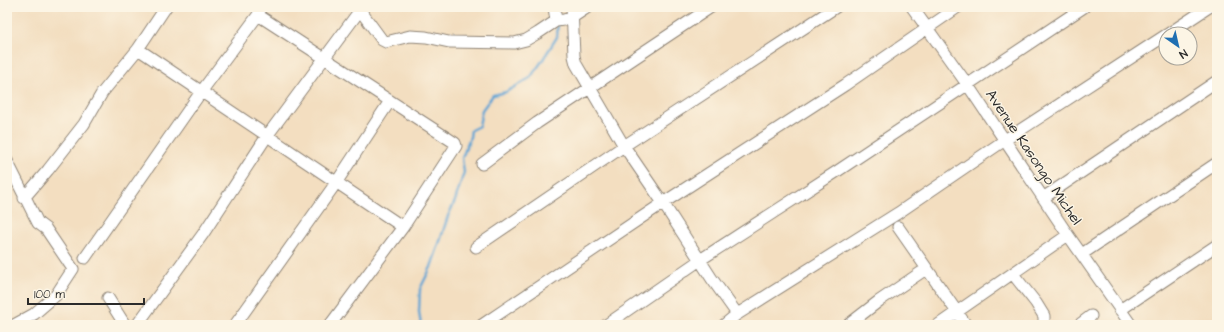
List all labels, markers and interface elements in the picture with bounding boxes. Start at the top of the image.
north arrow [1158,26,1198,66]
text: N [1176,46,1190,62]
street label: Avenue Kasongo Michel [980,85,1087,230]
scale bar [28,280,144,306]
text: 100 m [34,286,65,303]

